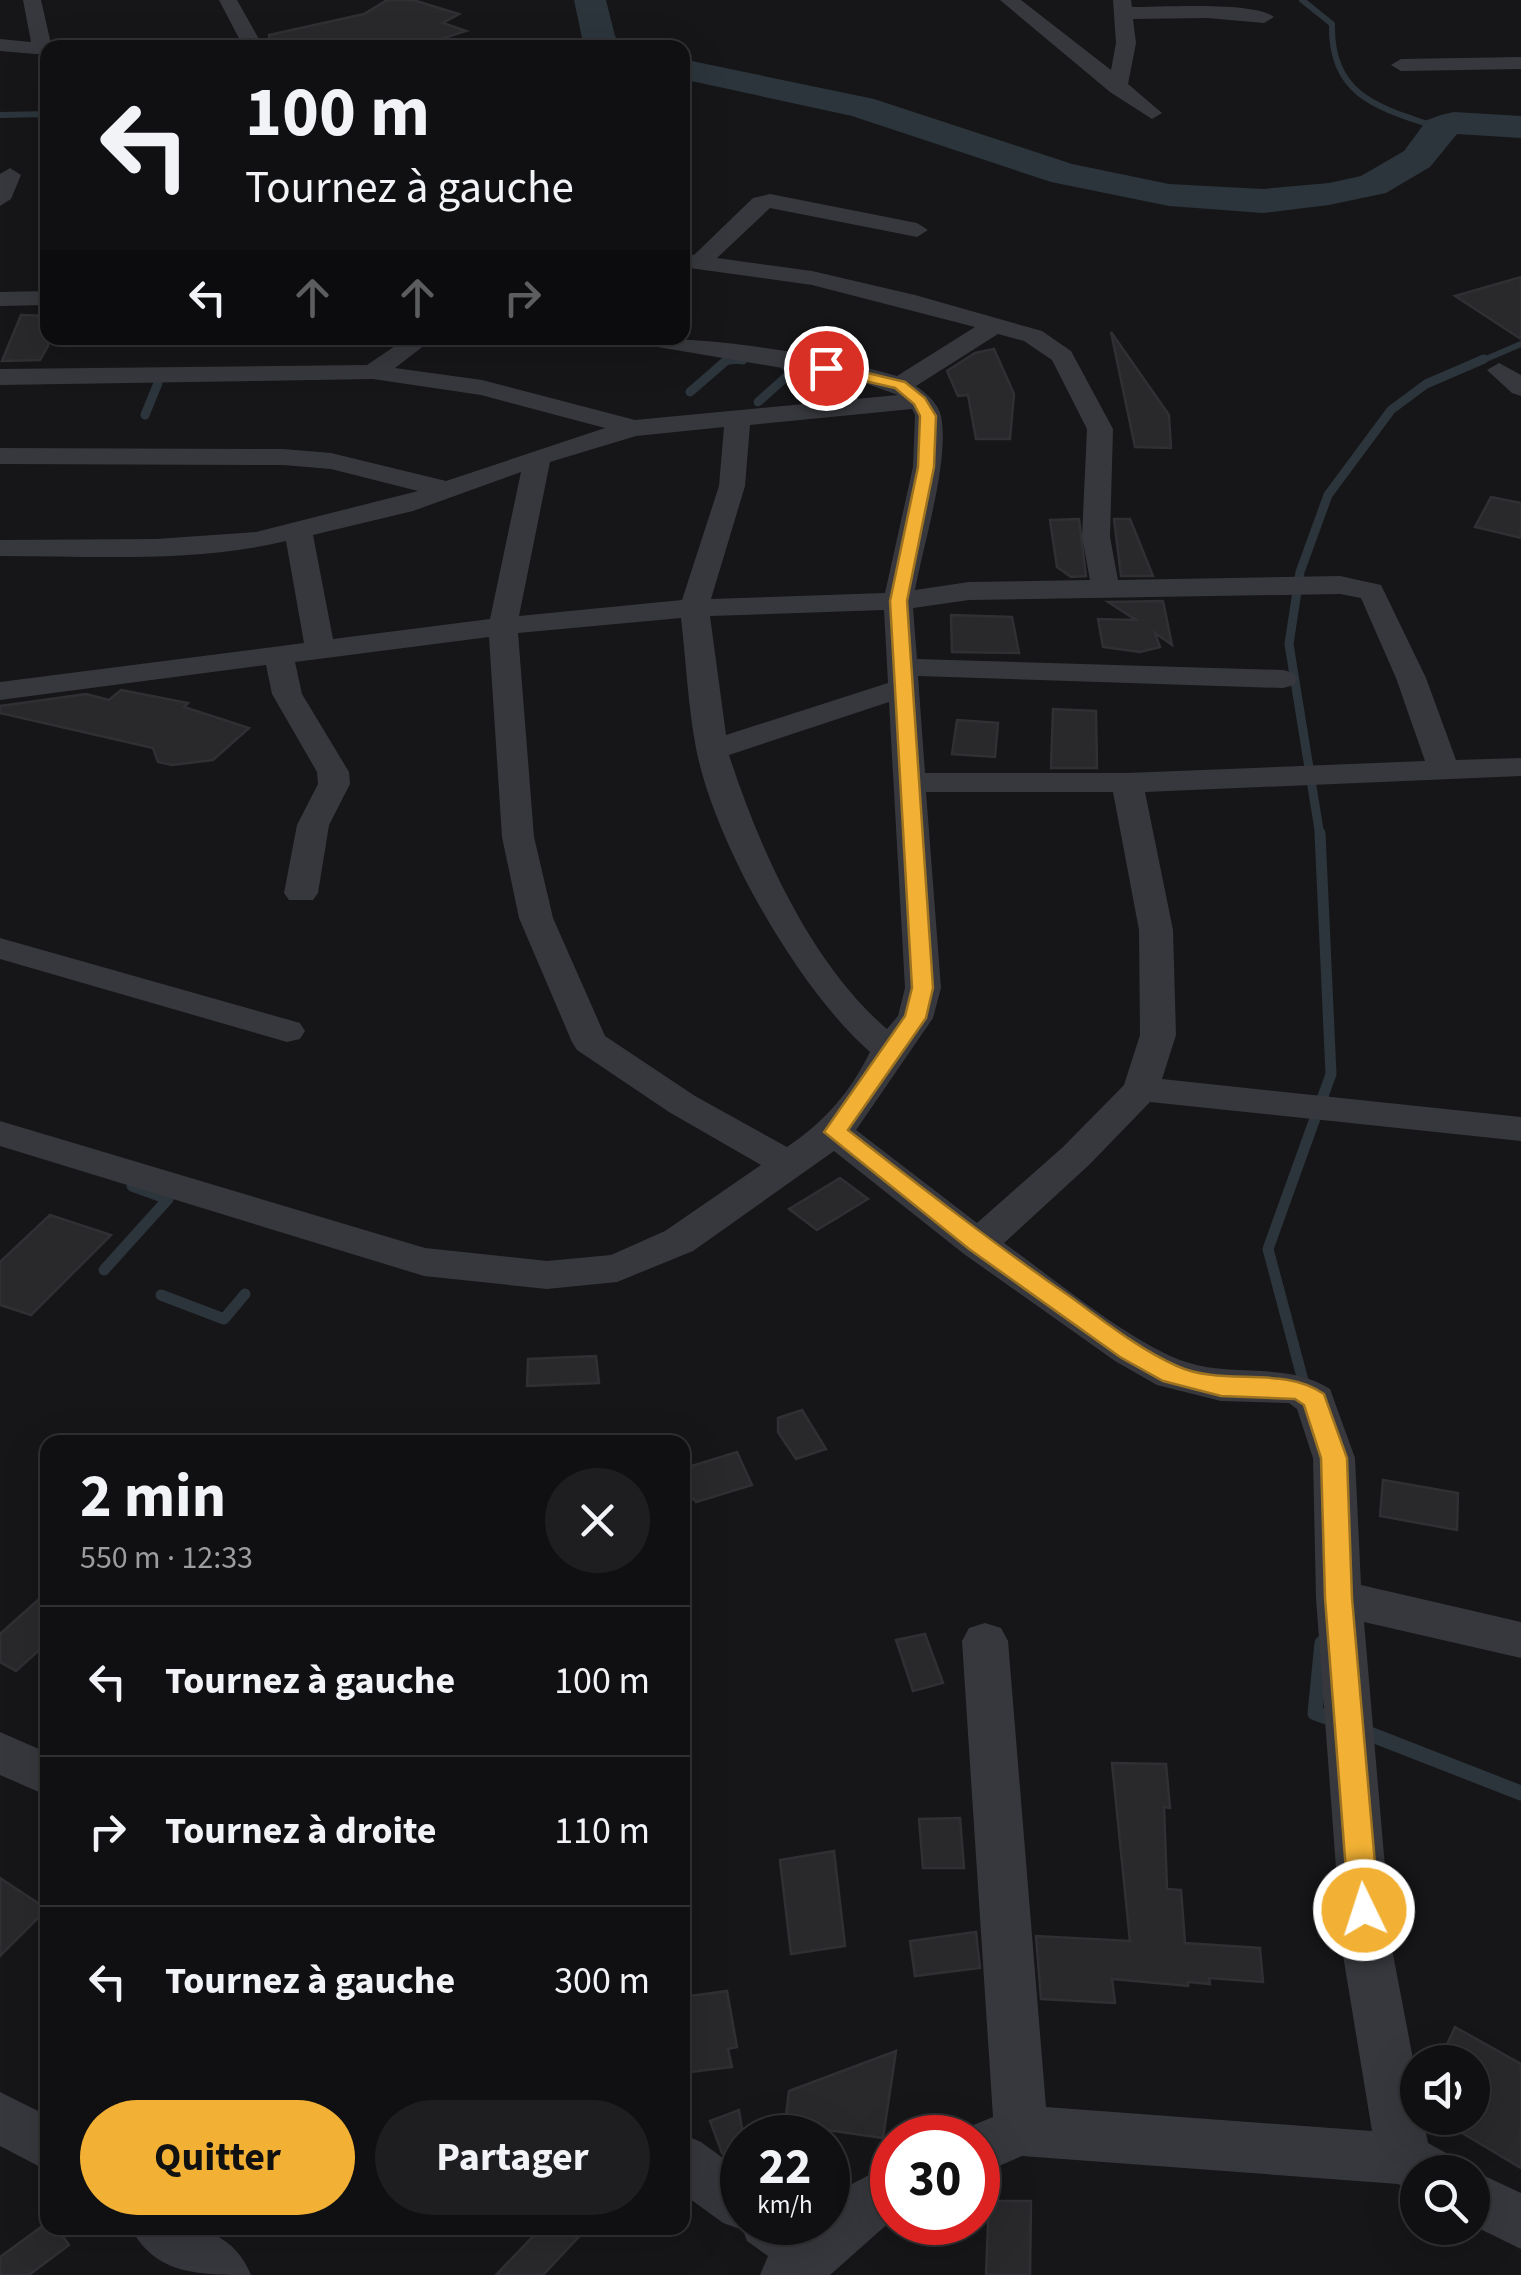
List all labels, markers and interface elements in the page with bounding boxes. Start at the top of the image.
text: 100 m [245,63,430,163]
icon: left [80,80,210,210]
text: Tournez à gauche [245,156,574,220]
icon: left [180,270,235,325]
icon: ahead [285,270,340,325]
icon: ahead [390,270,445,325]
icon: right [495,270,550,325]
pin [784,326,869,411]
icon: arrive [799,341,854,396]
text: 2 min [80,1455,226,1540]
button: close [545,1468,650,1573]
text: 550 m · 12:33 [80,1535,253,1581]
icon: left [80,1654,135,1709]
text: Tournez à gauche [165,1654,455,1708]
text: 100 m [554,1654,650,1708]
icon: right [80,1804,135,1859]
text: Tournez à droite [165,1804,437,1858]
text: 110 m [554,1804,650,1858]
position arrow [1312,1858,1416,1962]
icon: left [80,1954,135,2009]
text: Tournez à gauche [165,1954,455,2008]
text: 300 m [554,1954,650,2008]
map controls [1400,2045,1490,2245]
button: sound [1400,2045,1490,2135]
button: Quitter [80,2100,355,2215]
button: Partager [375,2100,650,2215]
speed limit sign: 30 [870,2115,1000,2245]
text: 22 [759,2132,811,2203]
button: search [1400,2155,1490,2245]
text: km/h [757,2187,813,2223]

